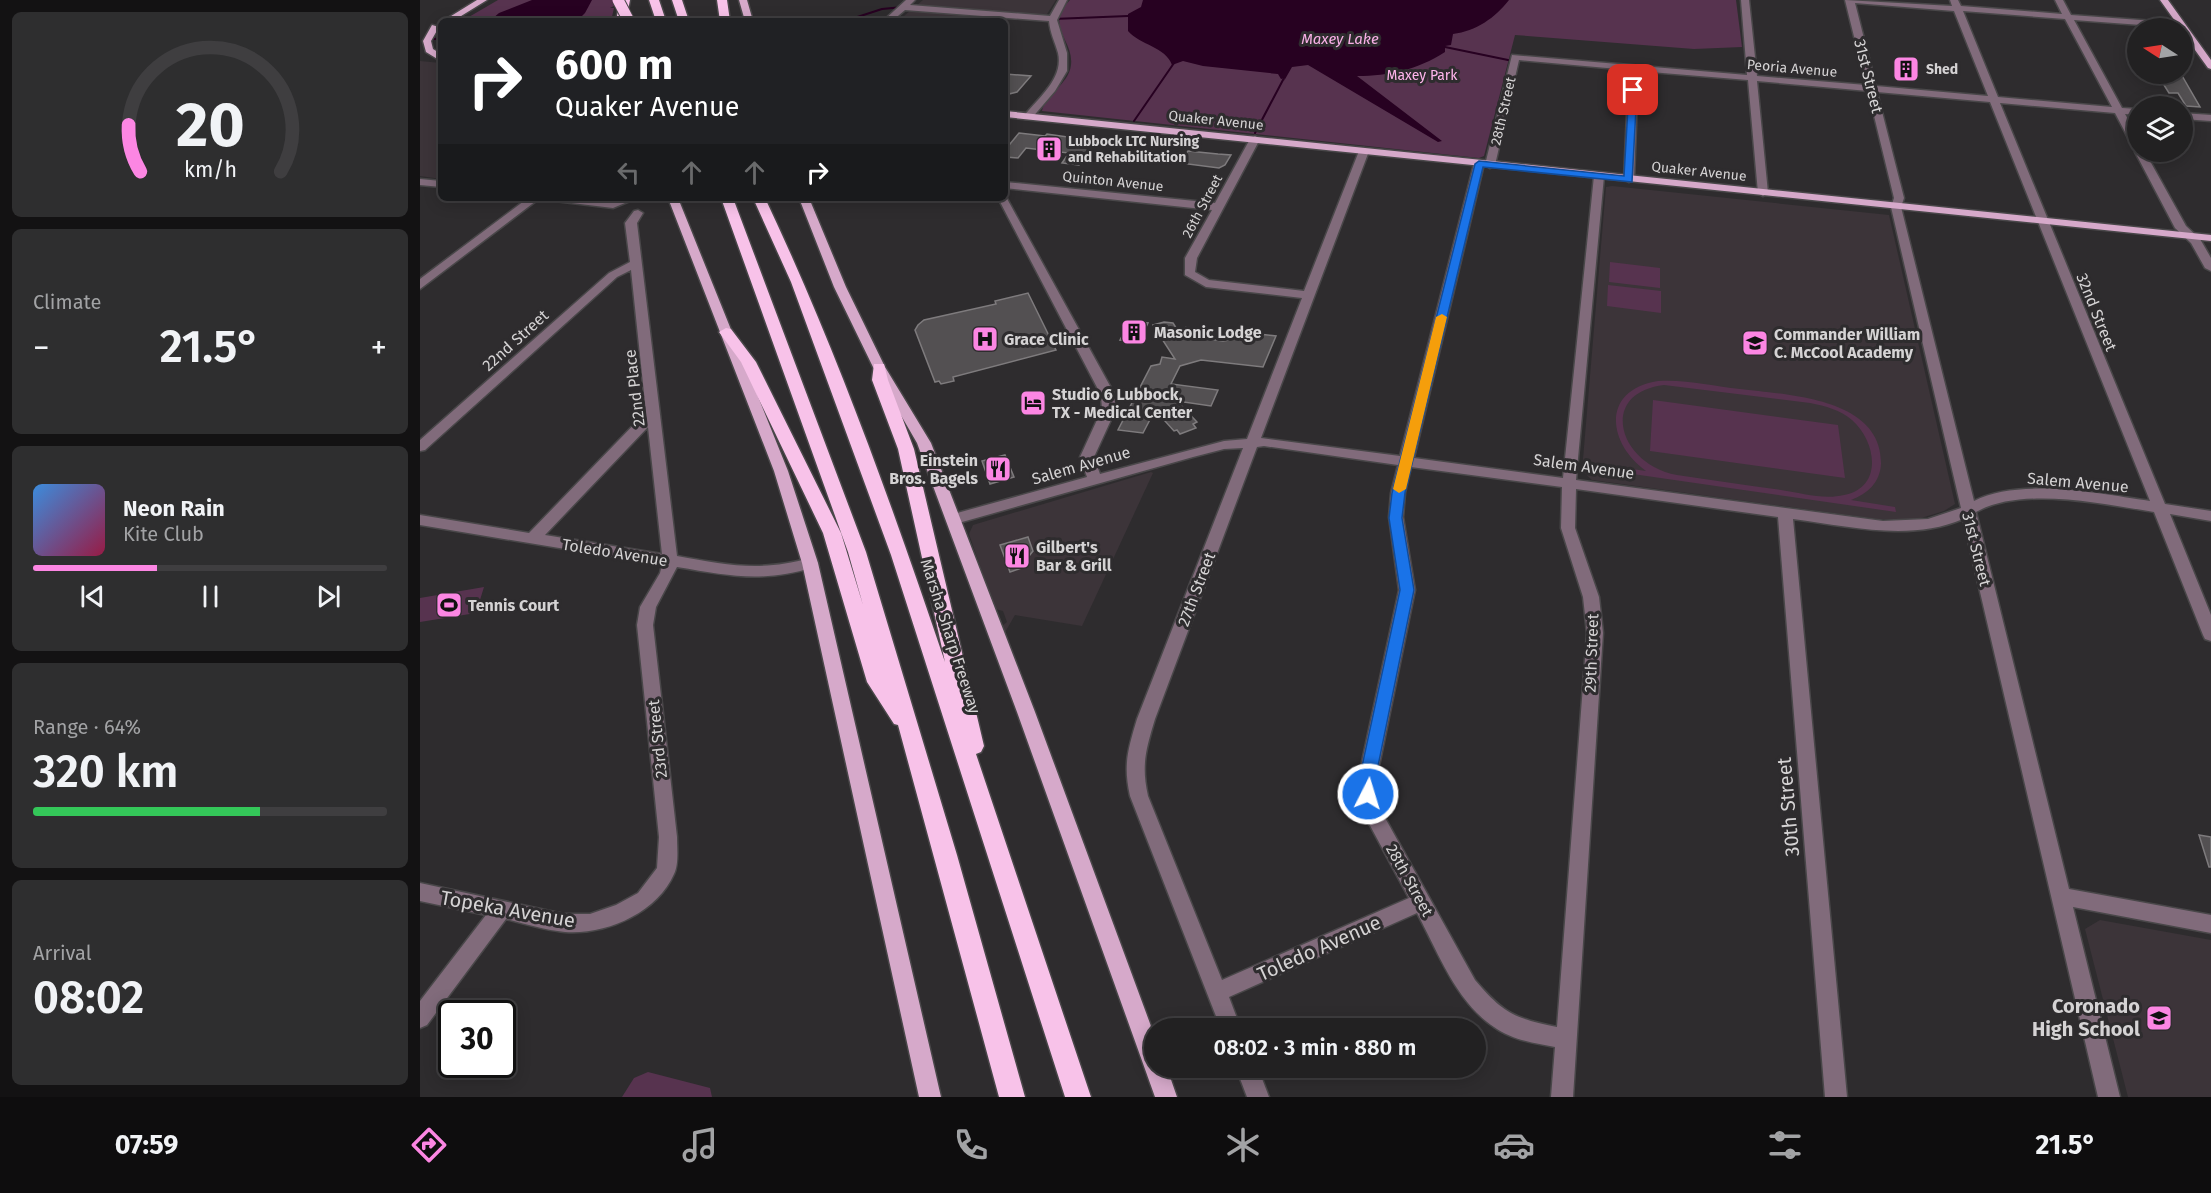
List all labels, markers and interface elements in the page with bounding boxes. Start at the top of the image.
north arrow [2127,18,2193,84]
map controls [2127,18,2193,162]
water label: Maxey Lake [1301,30,1379,48]
street label: 31st Street [1850,37,1887,115]
text: 600 m [555,40,673,90]
icon: right [456,42,534,120]
building icon: Shed [1891,54,1921,84]
street label: Peoria Avenue [1746,56,1838,81]
place label: Shed [1926,61,1958,78]
pin [1607,64,1658,115]
park label: Maxey Park [1387,67,1458,84]
icon: arrive [1616,73,1649,106]
street label: 28th Street [1487,74,1520,147]
text: 20 [176,88,244,163]
text: Quaker Avenue [555,91,740,123]
button: layers [2127,96,2193,162]
street label: Quaker Avenue [1167,107,1264,134]
place label: Lubbock LTC Nursing and Rehabilitation [1068,133,1199,166]
building icon: Lubbock LTC Nursing and Rehabilitation [1034,134,1064,164]
icon: left [612,156,645,189]
icon: ahead [675,156,708,189]
icon: ahead [738,156,771,189]
icon: right [801,156,834,189]
text: km/h [183,157,237,183]
street label: Quaker Avenue [1650,158,1747,185]
street label: Quinton Avenue [1062,168,1164,195]
street label: 26th Street [1179,171,1227,241]
street label: 32nd Street [2072,270,2121,354]
text: Climate [33,290,101,314]
street label: 22nd Street [478,306,552,375]
building icon: Masonic Lodge [1119,317,1149,347]
text: 21.5° [160,320,260,374]
place label: Masonic Lodge [1154,323,1262,342]
hospital icon: Grace Clinic [970,324,1000,354]
place label: Commander William C. McCool Academy [1774,325,1920,362]
text: − [33,328,50,368]
text: + [371,328,387,368]
school or university icon: Commander William C. McCool Academy [1740,328,1770,358]
place label: Grace Clinic [1004,330,1089,349]
street label: 22nd Place [620,348,649,428]
place label: Studio 6 Lubbock, TX - Medical Center [1052,385,1193,422]
hotel icon: Studio 6 Lubbock, TX - Medical Center [1018,388,1048,418]
street label: Salem Avenue [1030,442,1133,489]
street label: Salem Avenue [1532,450,1636,483]
place label: Einstein Bros. Bagels [889,451,978,488]
restaurant icon: Einstein Bros. Bagels [983,454,1013,484]
street label: Salem Avenue [2026,469,2129,496]
text: Neon Rain [123,495,225,522]
street label: 31st Street [1958,510,1995,588]
text: Kite Club [123,522,204,546]
street label: Toledo Avenue [561,535,669,570]
place label: Gilbert's Bar & Grill [1036,538,1112,575]
restaurant icon: Gilbert's Bar & Grill [1002,541,1032,571]
street label: 27th Street [1174,549,1219,629]
street label: Marsha Sharp Freeway [917,556,985,716]
icon: previous [76,580,109,613]
icon: pause [194,580,227,613]
icon: next [312,580,345,613]
sports icon: Tennis Court [434,590,464,620]
place label: Tennis Court [468,596,560,615]
street label: 29th Street [1581,613,1602,693]
street label: 23rd Street [644,699,671,779]
text: Range · 64% [33,715,141,739]
text: 320 km [33,745,178,799]
street label: 30th Street [1772,756,1804,858]
position arrow [1336,762,1400,826]
street label: 28th Street [1382,841,1437,920]
street label: Topeka Avenue [439,885,577,933]
street label: Toledo Avenue [1253,910,1385,986]
text: Arrival [33,941,92,965]
text: 08:02 [33,971,144,1025]
place label: Coronado High School [2032,994,2140,1041]
speed limit sign: 30 [438,1000,516,1078]
school or university icon: Coronado High School [2144,1003,2174,1033]
text: 08:02 · 3 min · 880 m [1214,1034,1416,1061]
icon: directions [408,1124,450,1166]
icon: music [679,1124,721,1166]
icon: phone [950,1124,992,1166]
icon: climate [1222,1124,1264,1166]
icon: car [1493,1124,1535,1166]
icon: filters [1764,1124,1806,1166]
text: 07:59 [115,1129,178,1161]
text: 21.5° [2035,1129,2096,1161]

